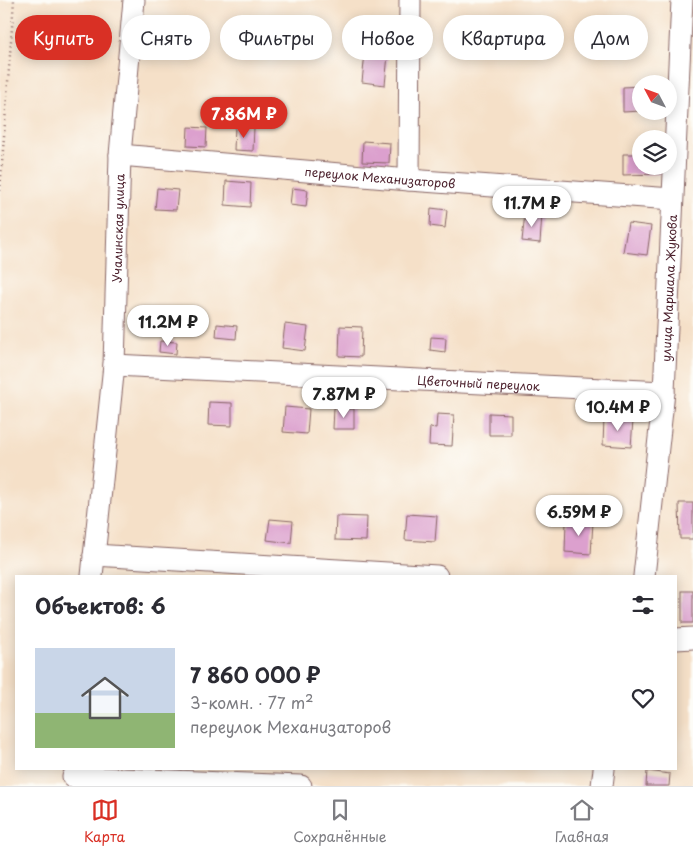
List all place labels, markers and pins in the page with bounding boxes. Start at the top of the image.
pin: 7.86M ₽ [198,96,290,139]
pin: 11.7M ₽ [486,186,578,228]
pin: 11.2M ₽ [122,304,214,347]
pin: 7.87M ₽ [298,376,390,419]
pin: 10.4M ₽ [572,390,664,432]
pin: 6.59M ₽ [533,494,625,537]

